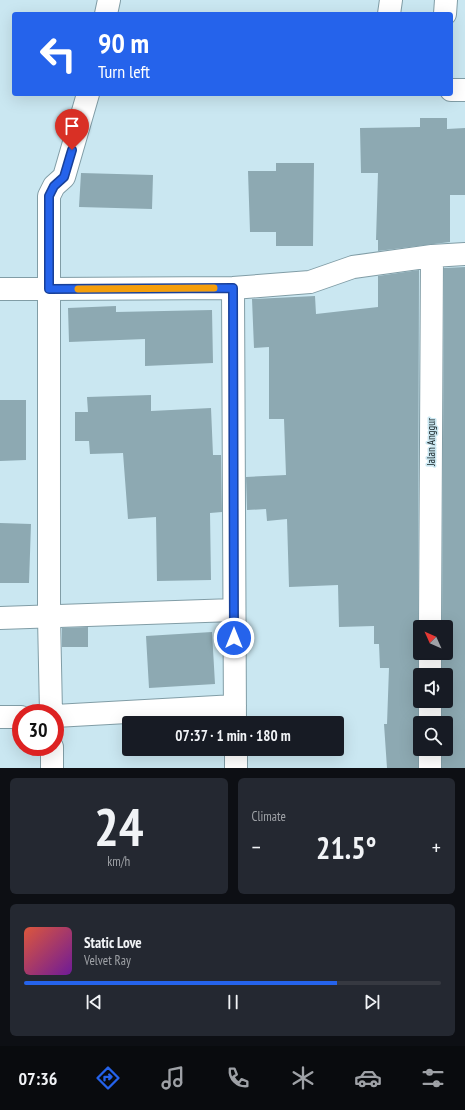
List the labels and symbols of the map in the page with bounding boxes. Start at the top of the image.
pin [55,109,89,150]
street label: Jalan Anggur [424,418,438,467]
position arrow [213,617,255,659]
north arrow [413,620,453,660]
speed limit sign: 30 [12,704,64,756]

